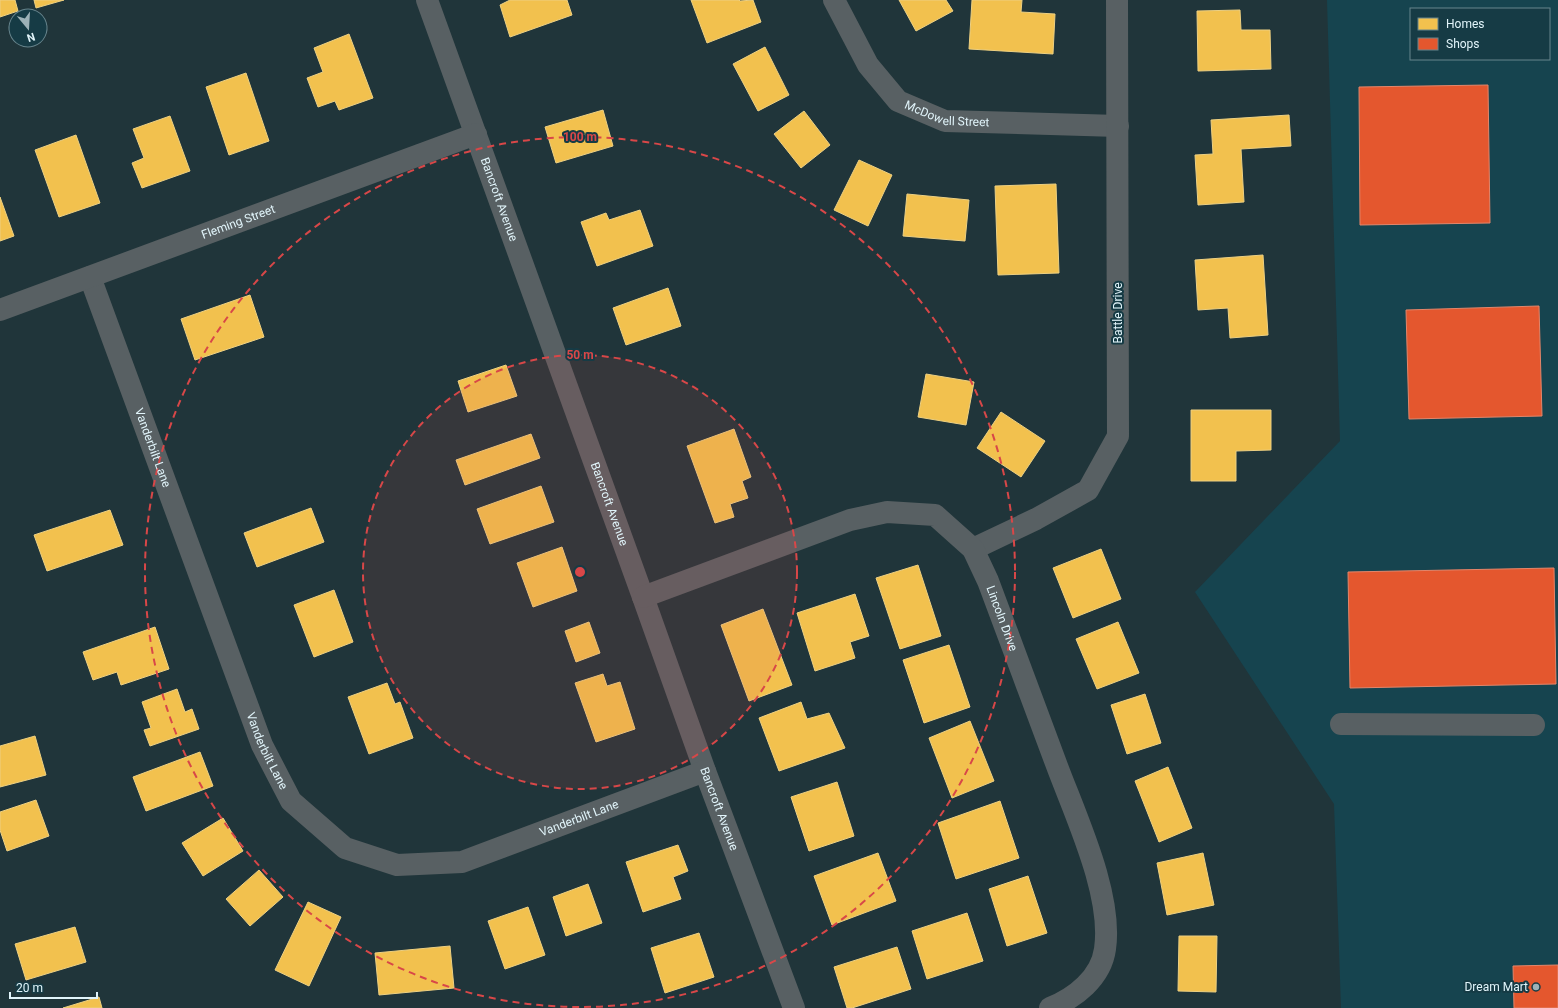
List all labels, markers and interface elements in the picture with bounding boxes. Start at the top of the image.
north arrow [8,8,48,48]
legend [1410,8,1550,60]
text: Homes [1446,17,1484,31]
text: N [25,30,37,44]
text: Shops [1446,37,1480,51]
street label: McDowell Street [903,98,990,129]
text: 100 m [563,130,597,144]
street label: Bancroft Avenue [478,156,521,243]
street label: Fleming Street [199,202,277,242]
street label: Battle Drive [1111,282,1125,344]
text: 50 m [566,348,594,362]
street label: Vanderbilt Lane [132,406,174,489]
street label: Bancroft Avenue [588,460,631,548]
centre of rings [573,565,587,579]
street label: Lincoln Drive [983,584,1020,653]
street label: Vanderbilt Lane [244,710,291,792]
street label: Bancroft Avenue [697,765,741,853]
street label: Vanderbilt Lane [538,797,620,839]
scale bar [10,974,97,1000]
place label: Dream Mart [1464,980,1528,994]
text: 20 m [16,981,43,995]
marker: Dream Mart [1531,982,1541,992]

